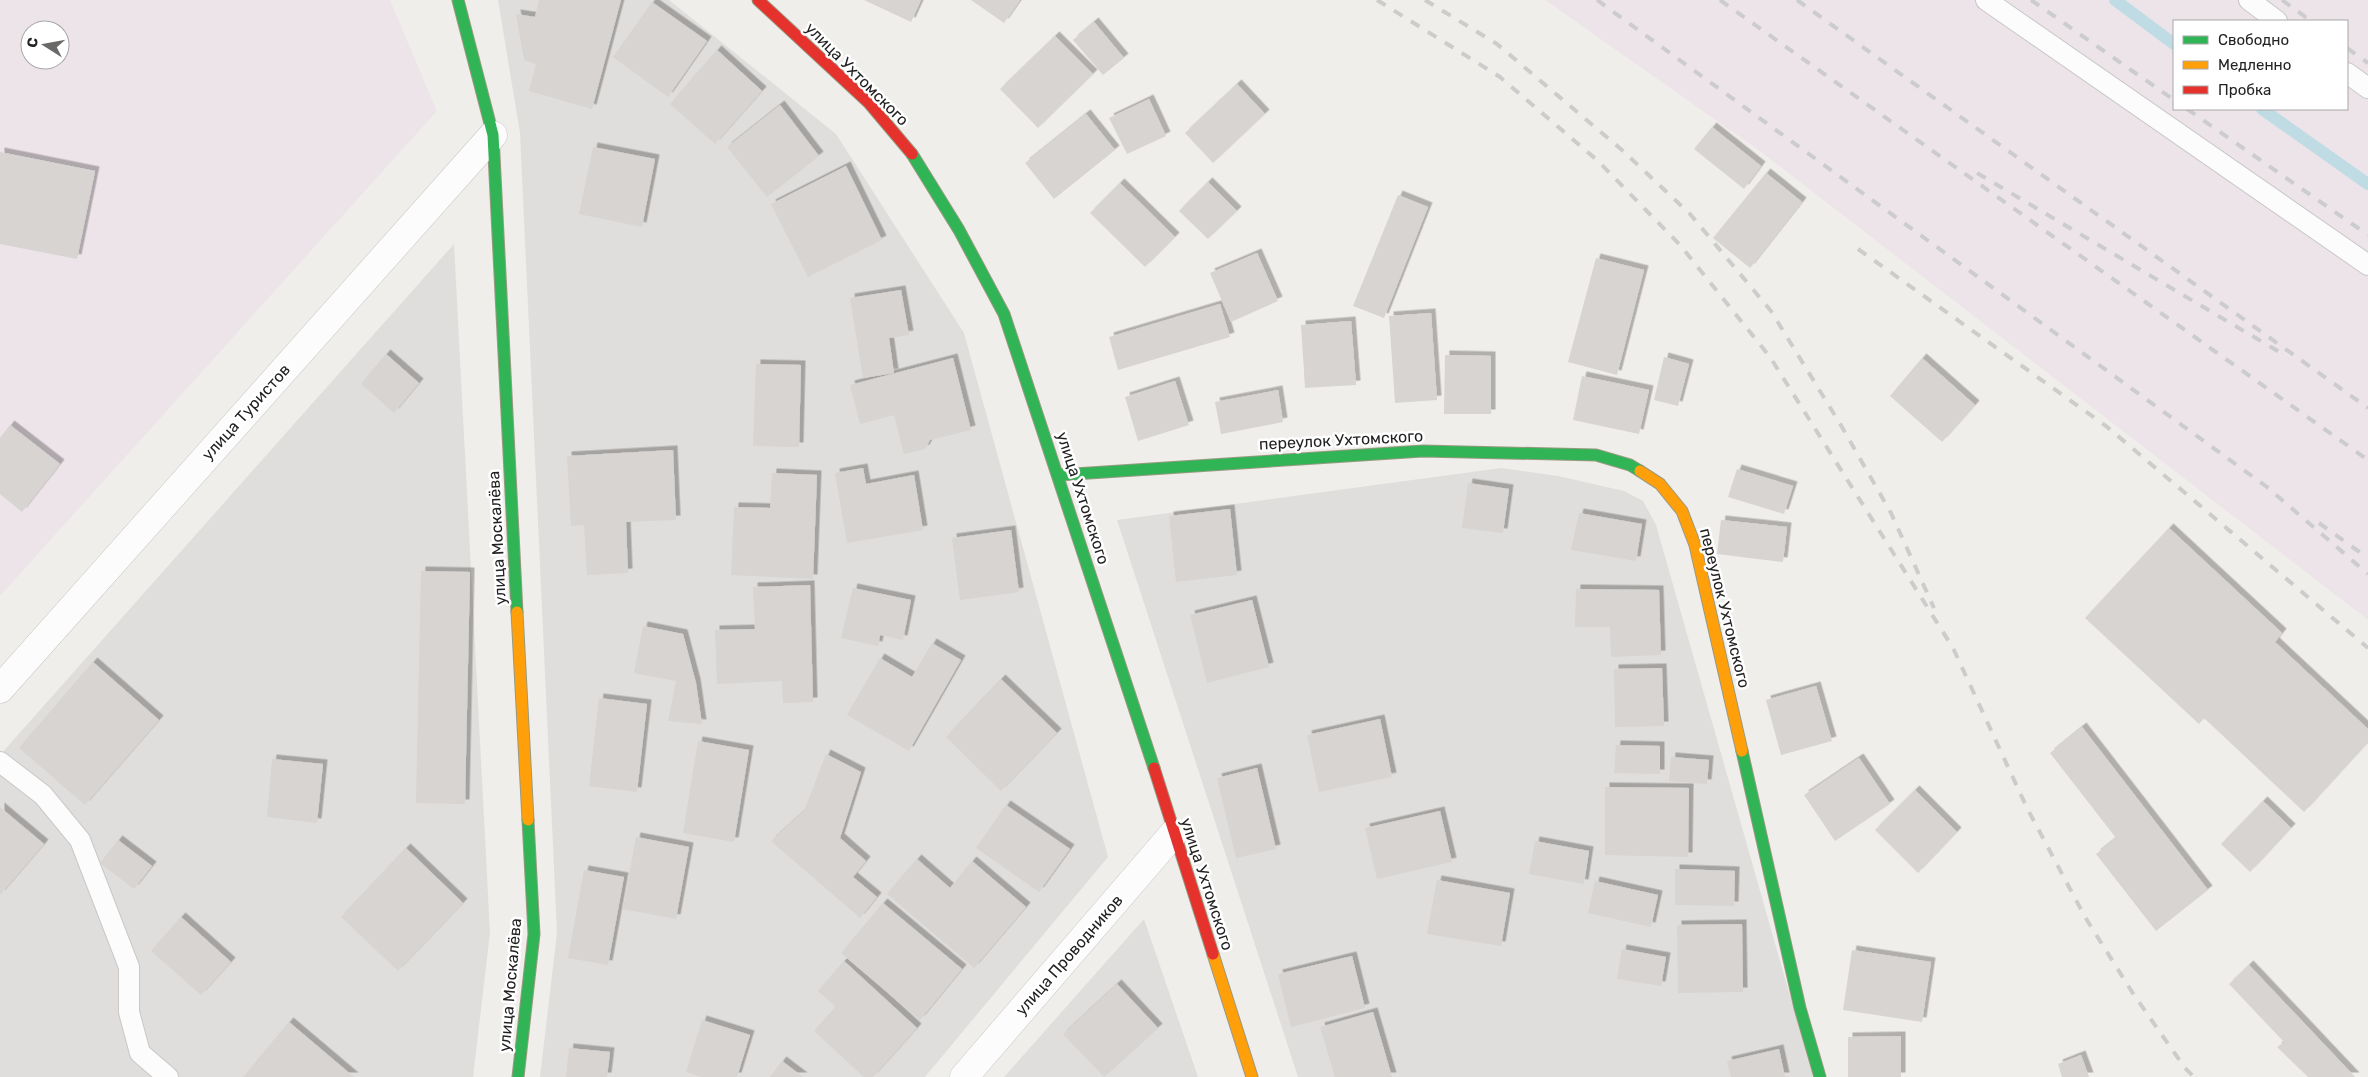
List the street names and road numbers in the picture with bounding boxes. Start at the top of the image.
street label: улица Ухтомского [801,18,913,130]
street label: улица Туристов [198,360,294,464]
street label: переулок Ухтомского [1258,426,1424,454]
street label: улица Ухтомского [1053,429,1113,567]
street label: улица Москалёва [484,471,510,605]
street label: переулок Ухтомского [1696,526,1754,690]
street label: улица Ухтомского [1177,815,1237,953]
street label: улица Проводников [1011,891,1127,1019]
street label: улица Москалёва [495,917,525,1053]

